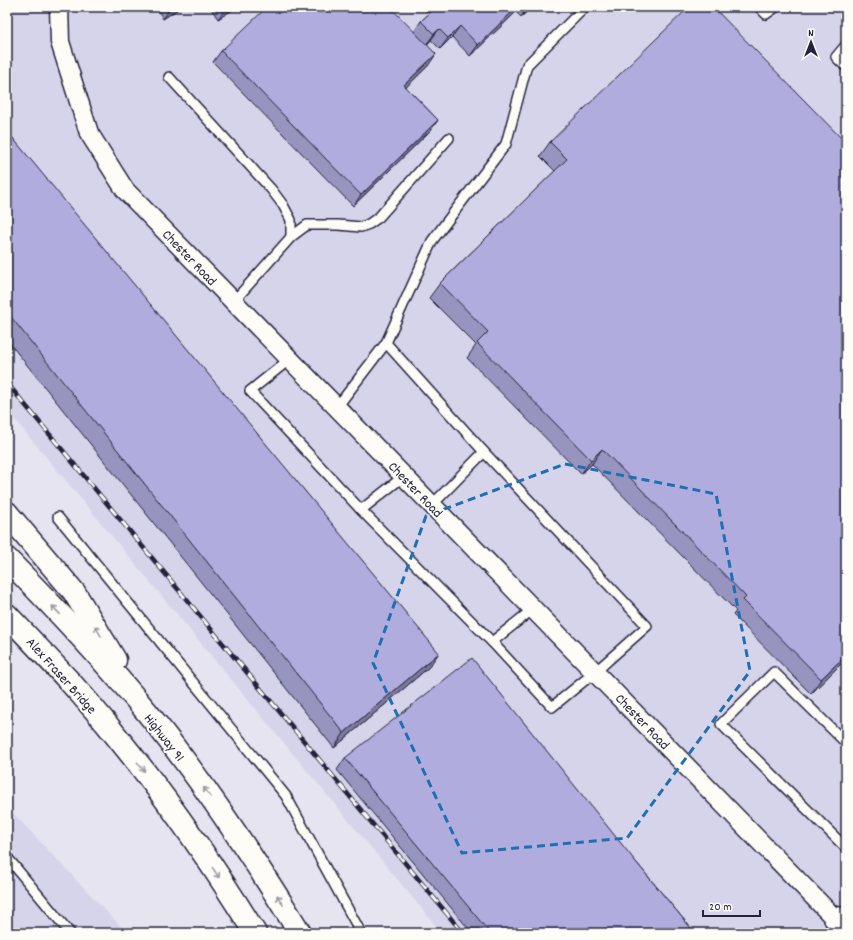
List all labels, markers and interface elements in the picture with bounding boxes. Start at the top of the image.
north arrow [791,22,831,62]
text: N [808,26,814,42]
street label: Chester Road [157,226,221,291]
street label: Chester Road [383,458,447,523]
one-way arrow [51,605,61,615]
one-way arrow [93,625,101,637]
street label: Alex Fraser Bridge [21,634,100,719]
street label: Chester Road [610,690,674,755]
street label: Highway 91 [138,710,189,767]
one-way arrow [136,761,145,772]
one-way arrow [203,787,211,798]
one-way arrow [212,867,220,878]
scale bar [703,892,760,918]
one-way arrow [276,895,284,906]
text: 20 m [709,899,732,916]

